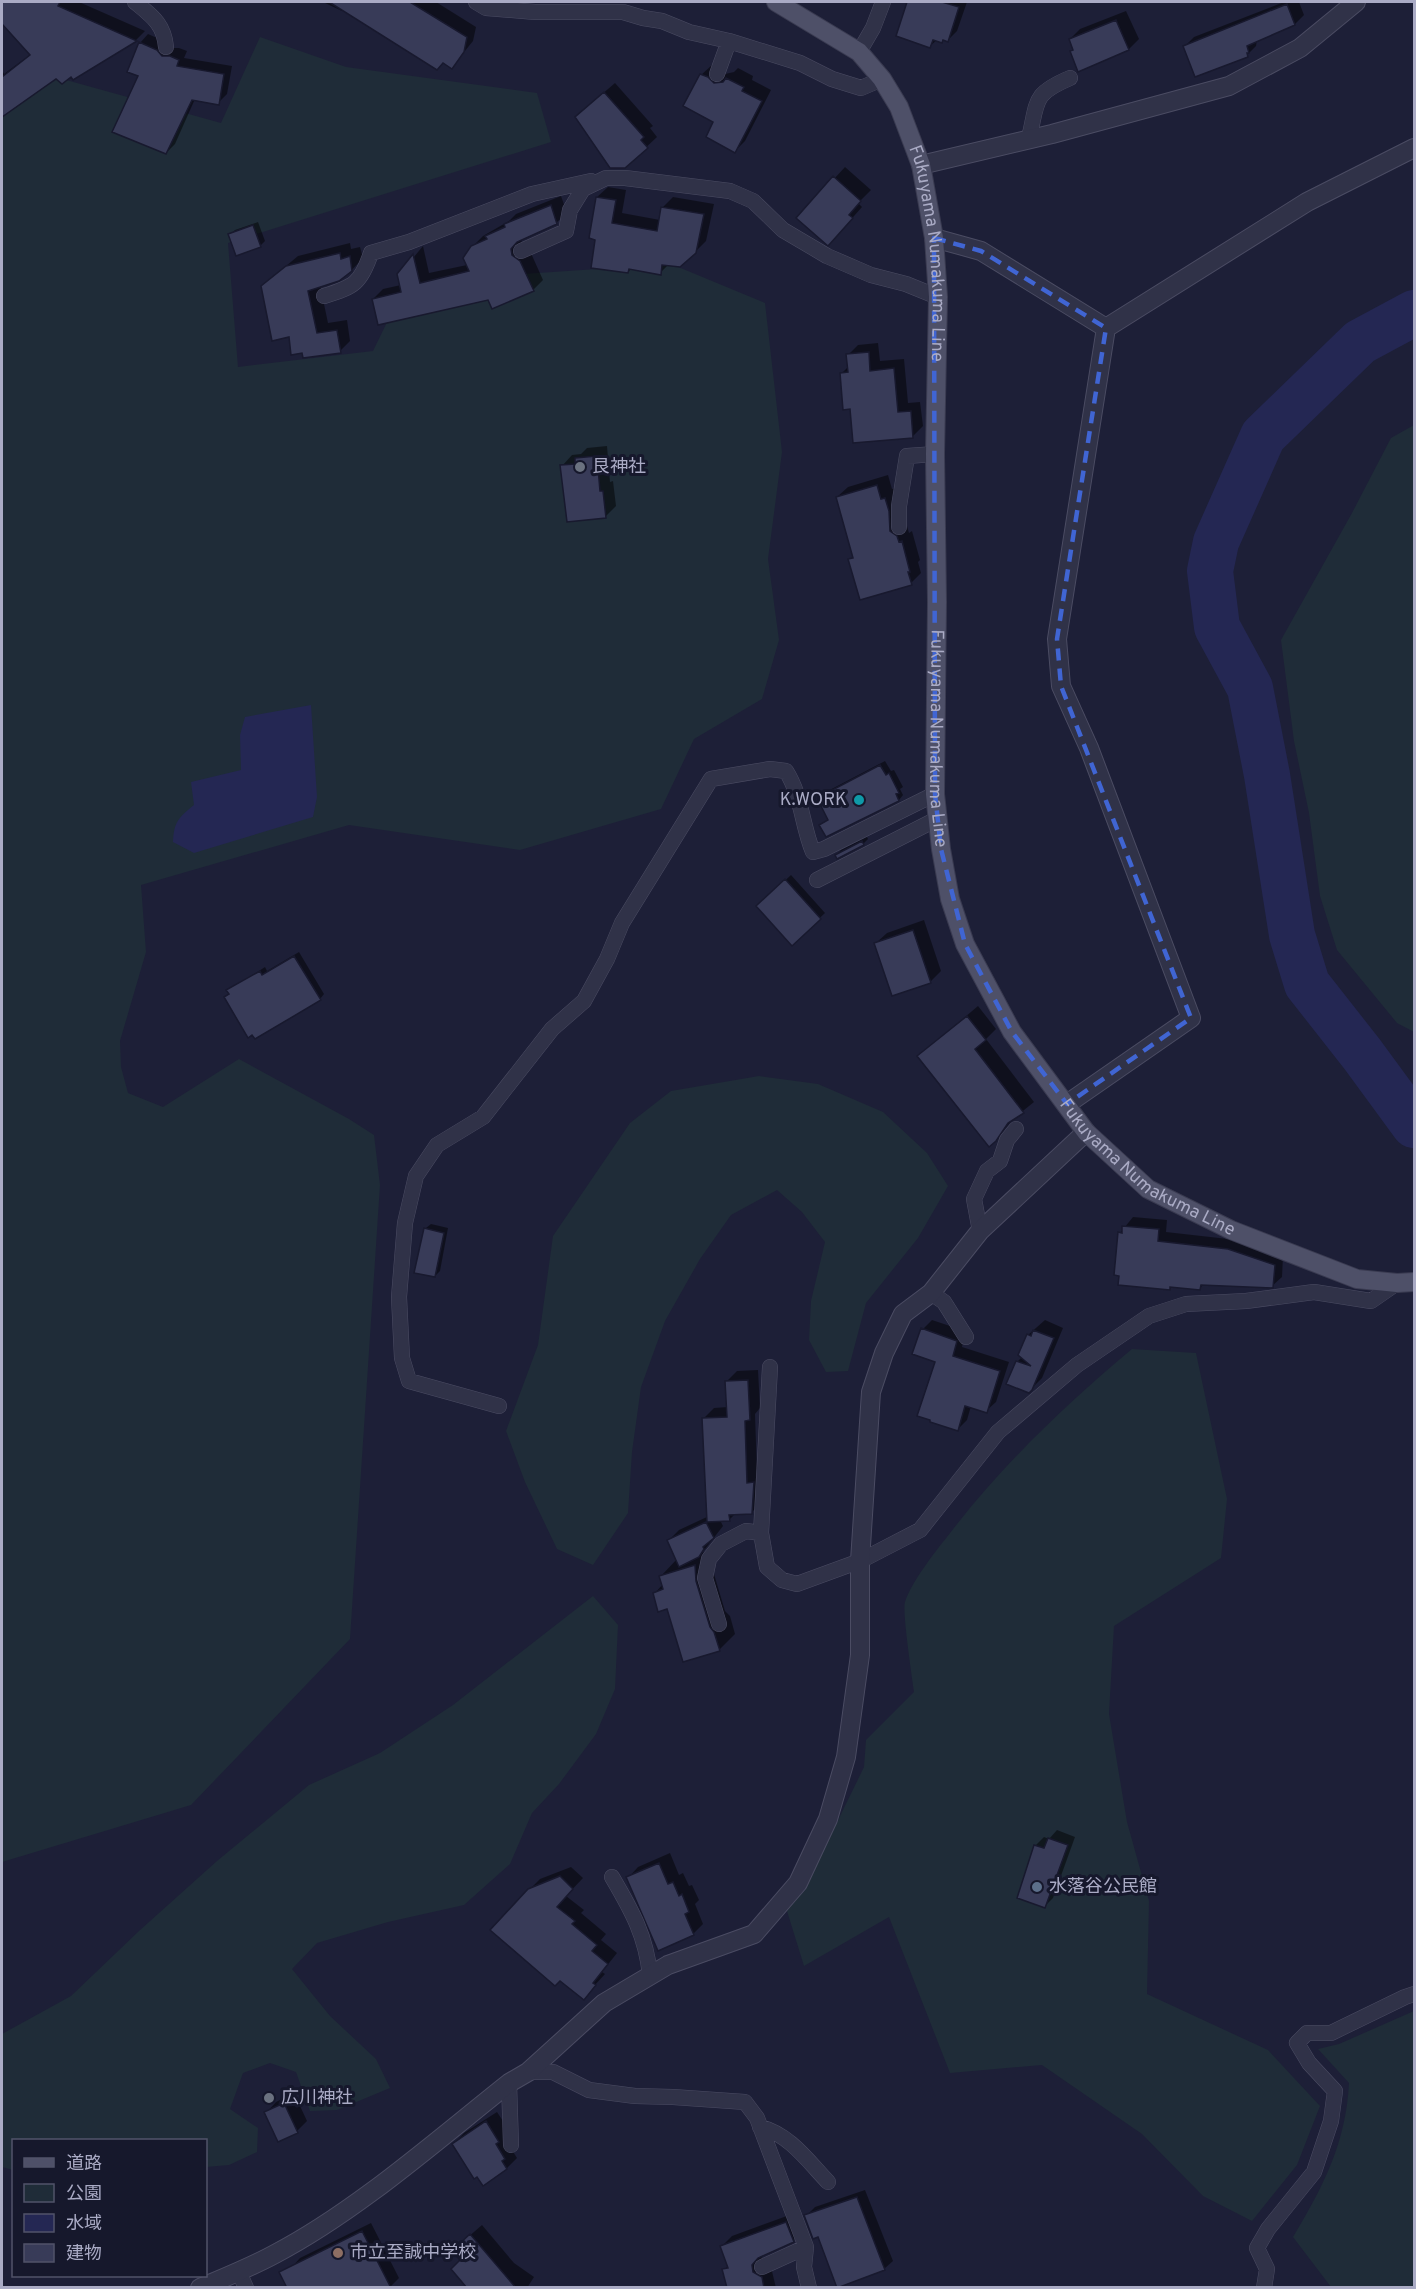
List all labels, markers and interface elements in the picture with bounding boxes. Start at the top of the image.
street label: Fukuyama Numakuma Line [903,142,950,362]
place label: 艮神社 [592,456,646,479]
marker: 艮神社 [573,460,587,474]
street label: Fukuyama Numakuma Line [923,629,952,849]
place label: K.WORK [780,789,847,812]
marker: K.WORK [852,793,866,807]
street label: Fukuyama Numakuma Line [1054,1094,1239,1242]
place label: 水落谷公民館 [1049,1876,1157,1899]
marker: 水落谷公民館 [1030,1880,1044,1894]
place label: 広川神社 [281,2087,353,2110]
marker: 広川神社 [262,2091,276,2105]
legend [12,2139,207,2277]
text: 道路 [66,2153,102,2176]
text: 公園 [66,2183,102,2206]
text: 水域 [66,2213,102,2236]
place label: 市立至誠中学校 [350,2242,476,2265]
text: 建物 [66,2243,102,2266]
marker: 市立至誠中学校 [331,2246,345,2260]

